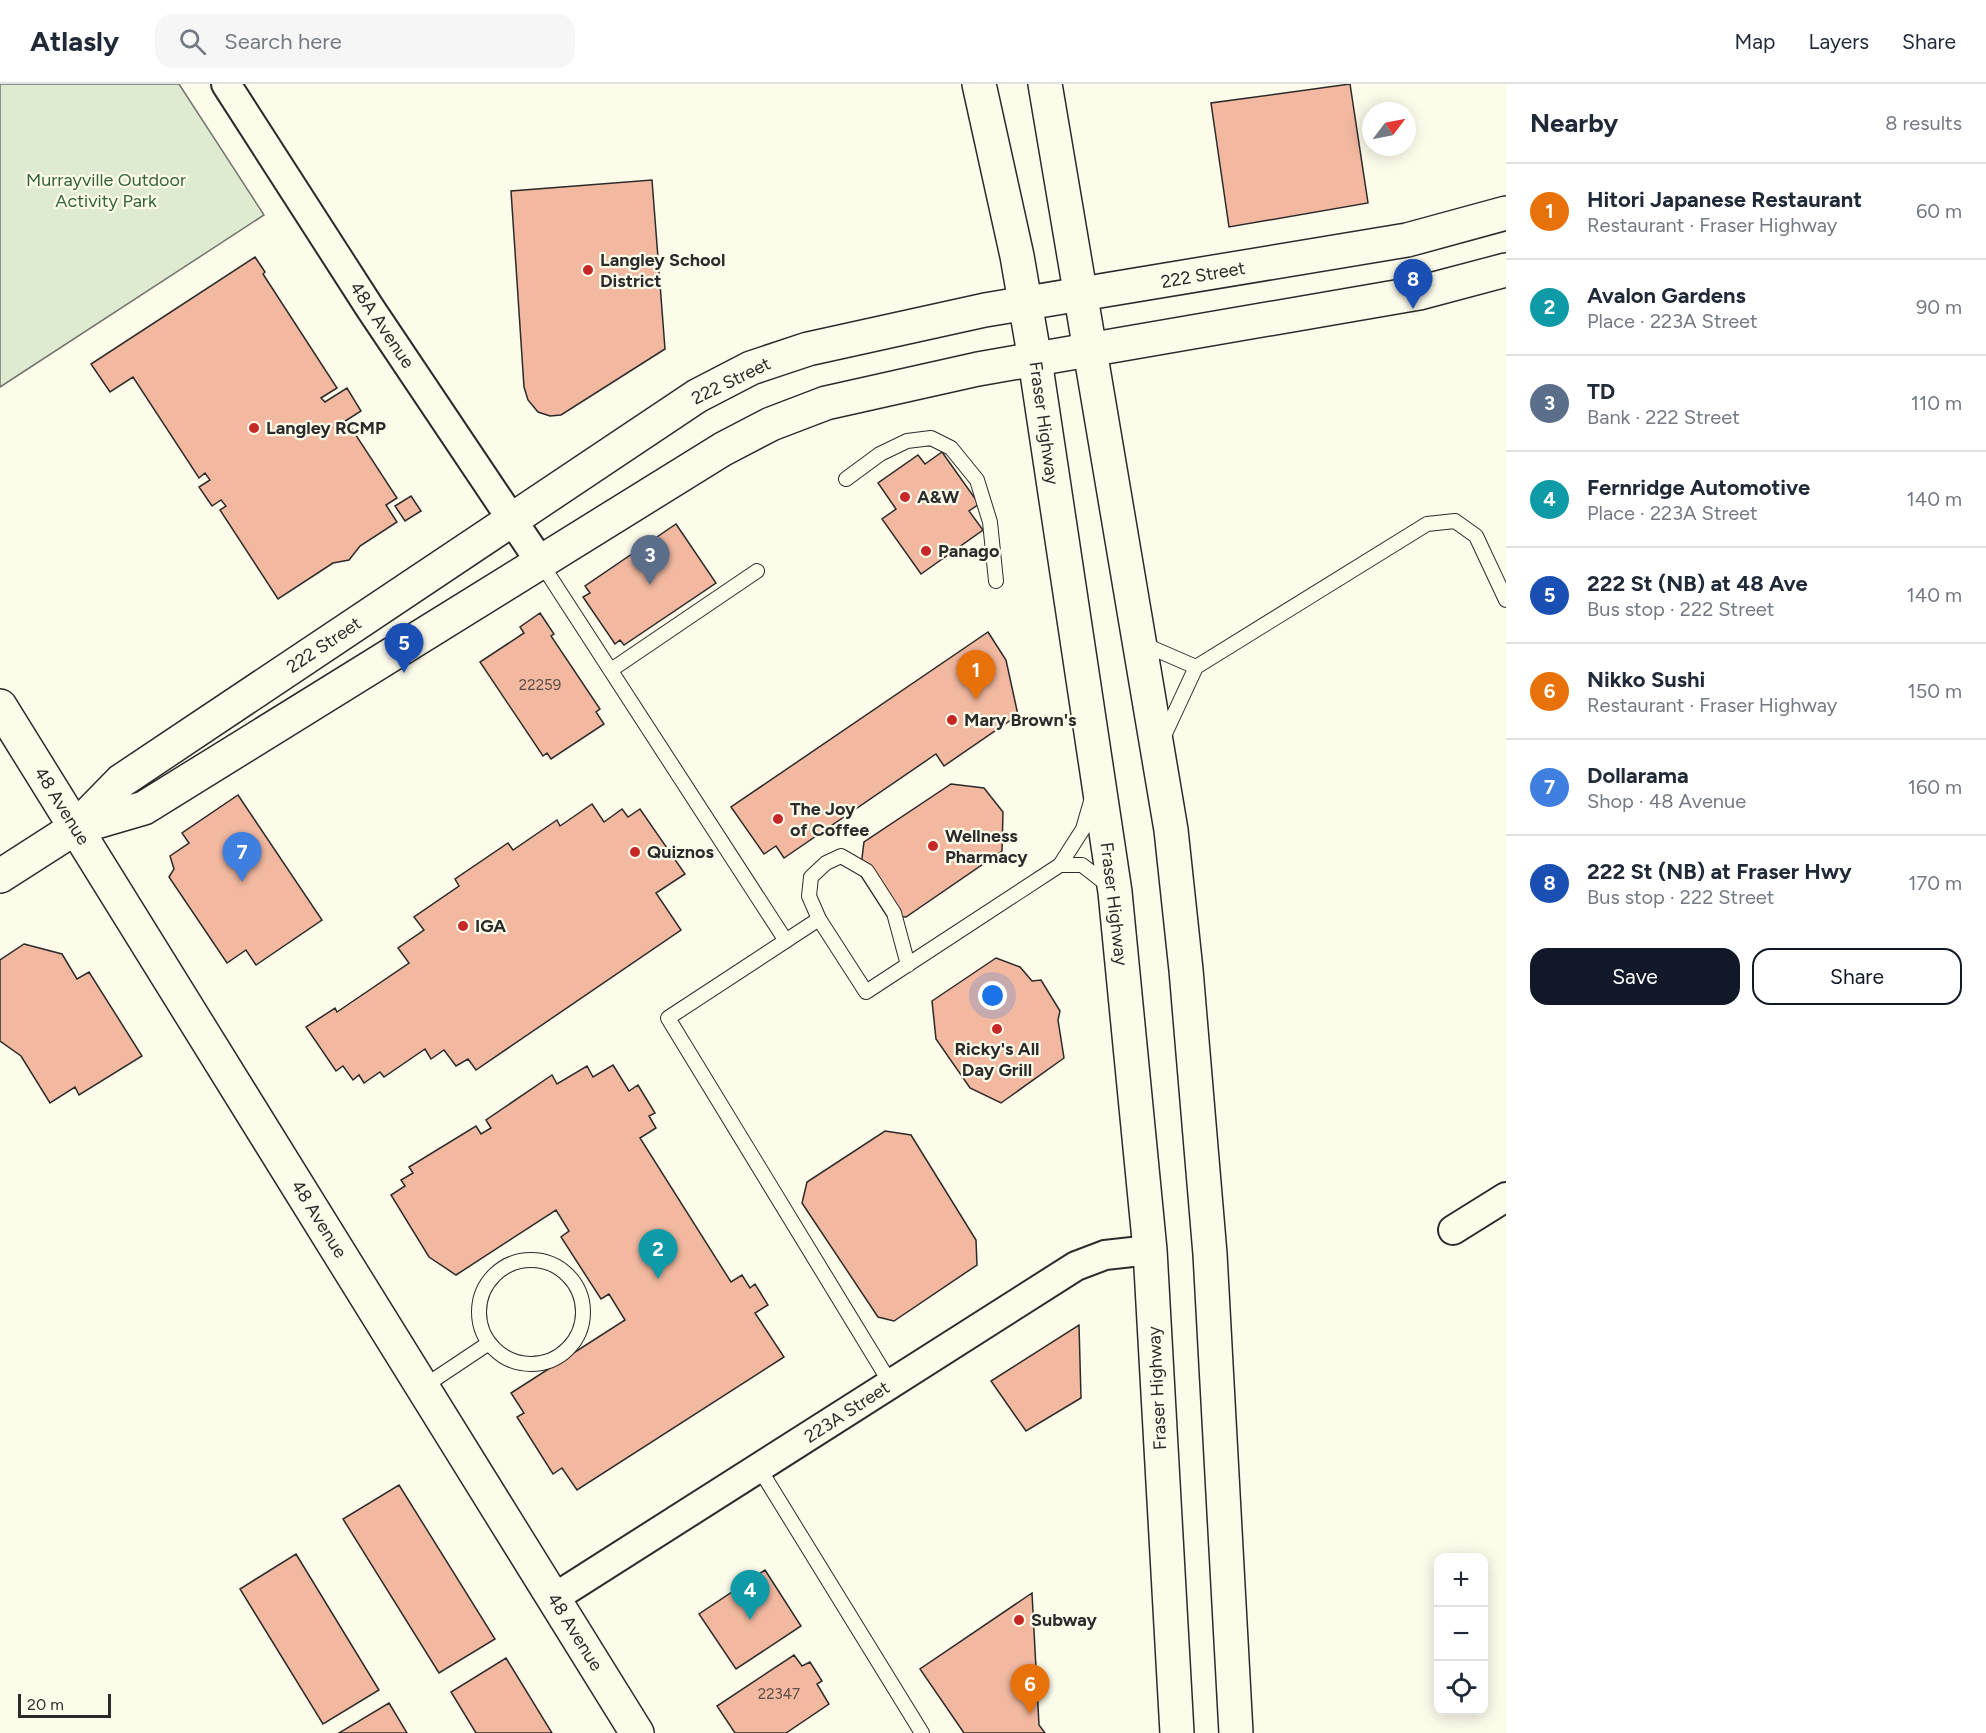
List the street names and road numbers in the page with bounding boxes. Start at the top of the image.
street label: 222 Street [1159,257,1247,293]
street label: 48A Avenue [345,278,419,373]
street label: 222 Street [688,352,774,410]
street label: Fraser Highway [1024,360,1064,487]
street label: 222 Street [283,612,366,678]
street label: 48 Avenue [29,763,95,849]
street label: Fraser Highway [1096,841,1133,967]
street label: 48 Avenue [286,1176,352,1262]
street label: Fraser Highway [1143,1325,1171,1451]
street label: 223A Street [800,1376,894,1448]
street label: 48 Avenue [542,1589,608,1675]

